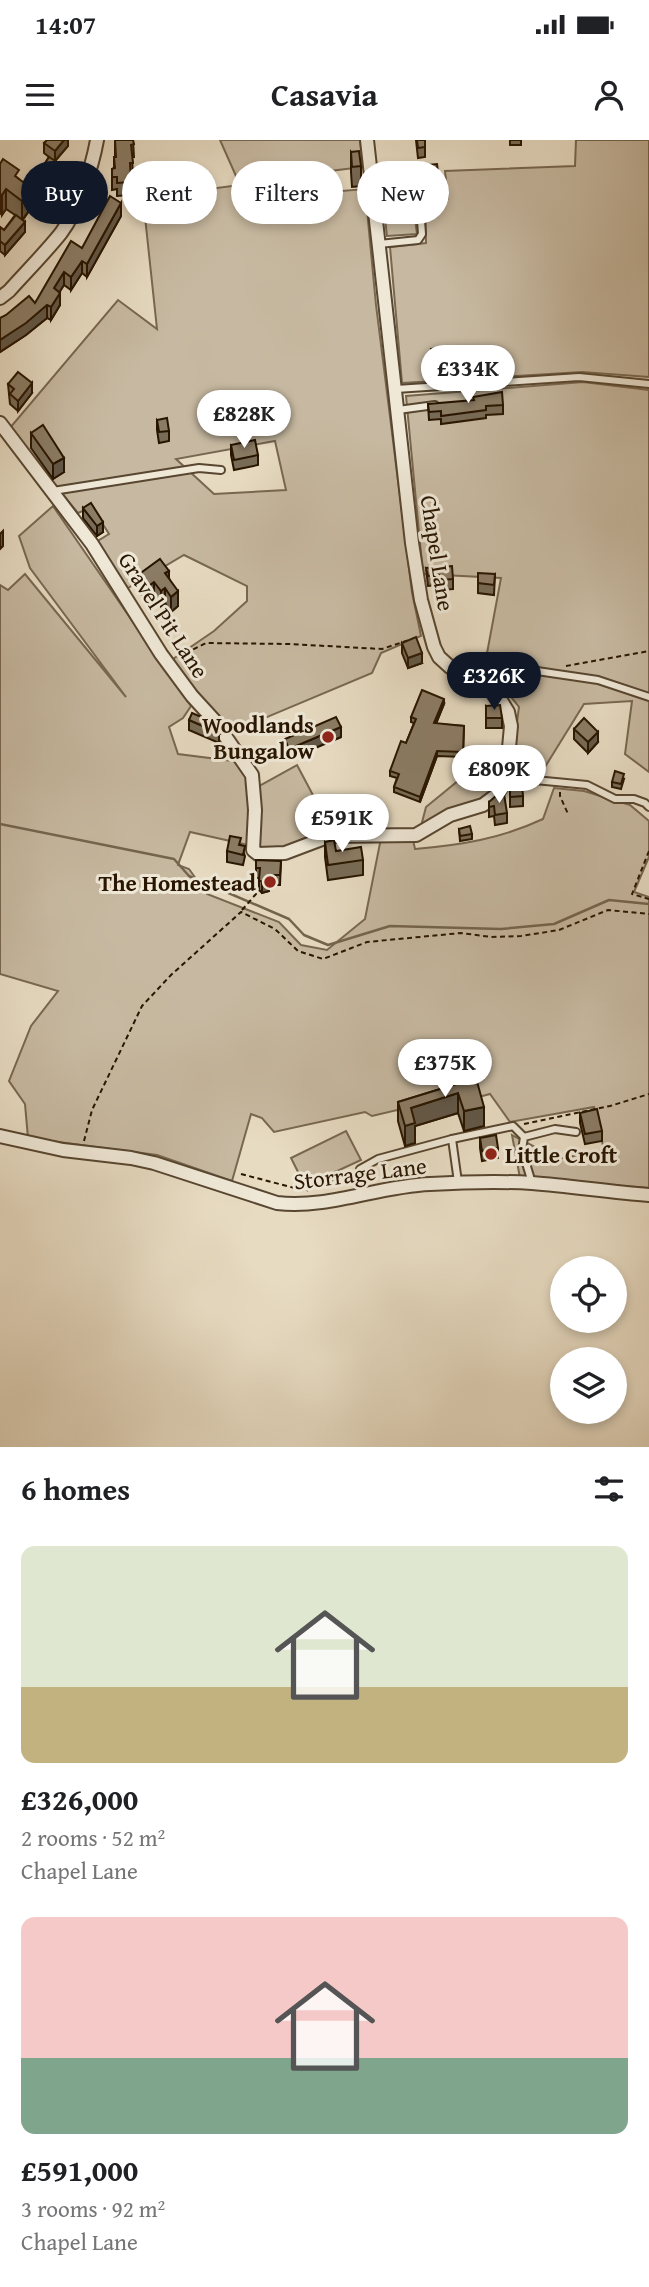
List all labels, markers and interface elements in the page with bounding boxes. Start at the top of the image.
text: 14:07 [35,5,96,44]
text: Casavia [271,71,378,118]
icon: menu [21,76,59,114]
icon: person [590,76,628,114]
chip: Buy [21,161,108,224]
chip: Rent [122,161,217,224]
chip: Filters [231,161,343,224]
chip: New [357,161,449,224]
pin: £334K [419,345,517,405]
text: £334K [437,351,499,384]
pin: £828K [195,390,293,450]
text: £828K [213,396,275,429]
street label: Chapel Lane [413,493,463,613]
street label: Gravel Pit Lane [111,545,217,685]
pin: £326K [445,652,543,712]
text: £326K [463,658,525,691]
place label: Woodlands Bungalow [202,708,314,767]
marker: Woodlands Bungalow [320,729,336,745]
pin: £809K [450,746,548,805]
text: £809K [468,751,530,784]
pin: £591K [293,794,391,854]
text: £591K [311,800,373,833]
place label: The Homestead [98,866,257,899]
marker: The Homestead [262,874,278,890]
pin: £375K [396,1040,494,1099]
text: £375K [414,1045,476,1078]
place label: Little Croft [505,1138,617,1171]
marker: Little Croft [483,1146,499,1162]
street label: Storrage Lane [292,1148,428,1198]
map controls [550,1256,627,1424]
button: locate [550,1256,627,1333]
button: layers [550,1347,627,1424]
text: 6 homes [21,1467,130,1511]
icon: filters [590,1470,628,1508]
icon: home [262,1592,388,1718]
text: £326,000 [21,1777,138,1821]
text: 2 rooms · 52 m² [21,1821,165,1854]
text: Chapel Lane [21,1854,138,1887]
icon: home [262,1963,388,2089]
text: £591,000 [21,2148,138,2192]
text: 3 rooms · 92 m² [21,2192,165,2225]
text: Chapel Lane [21,2225,138,2258]

